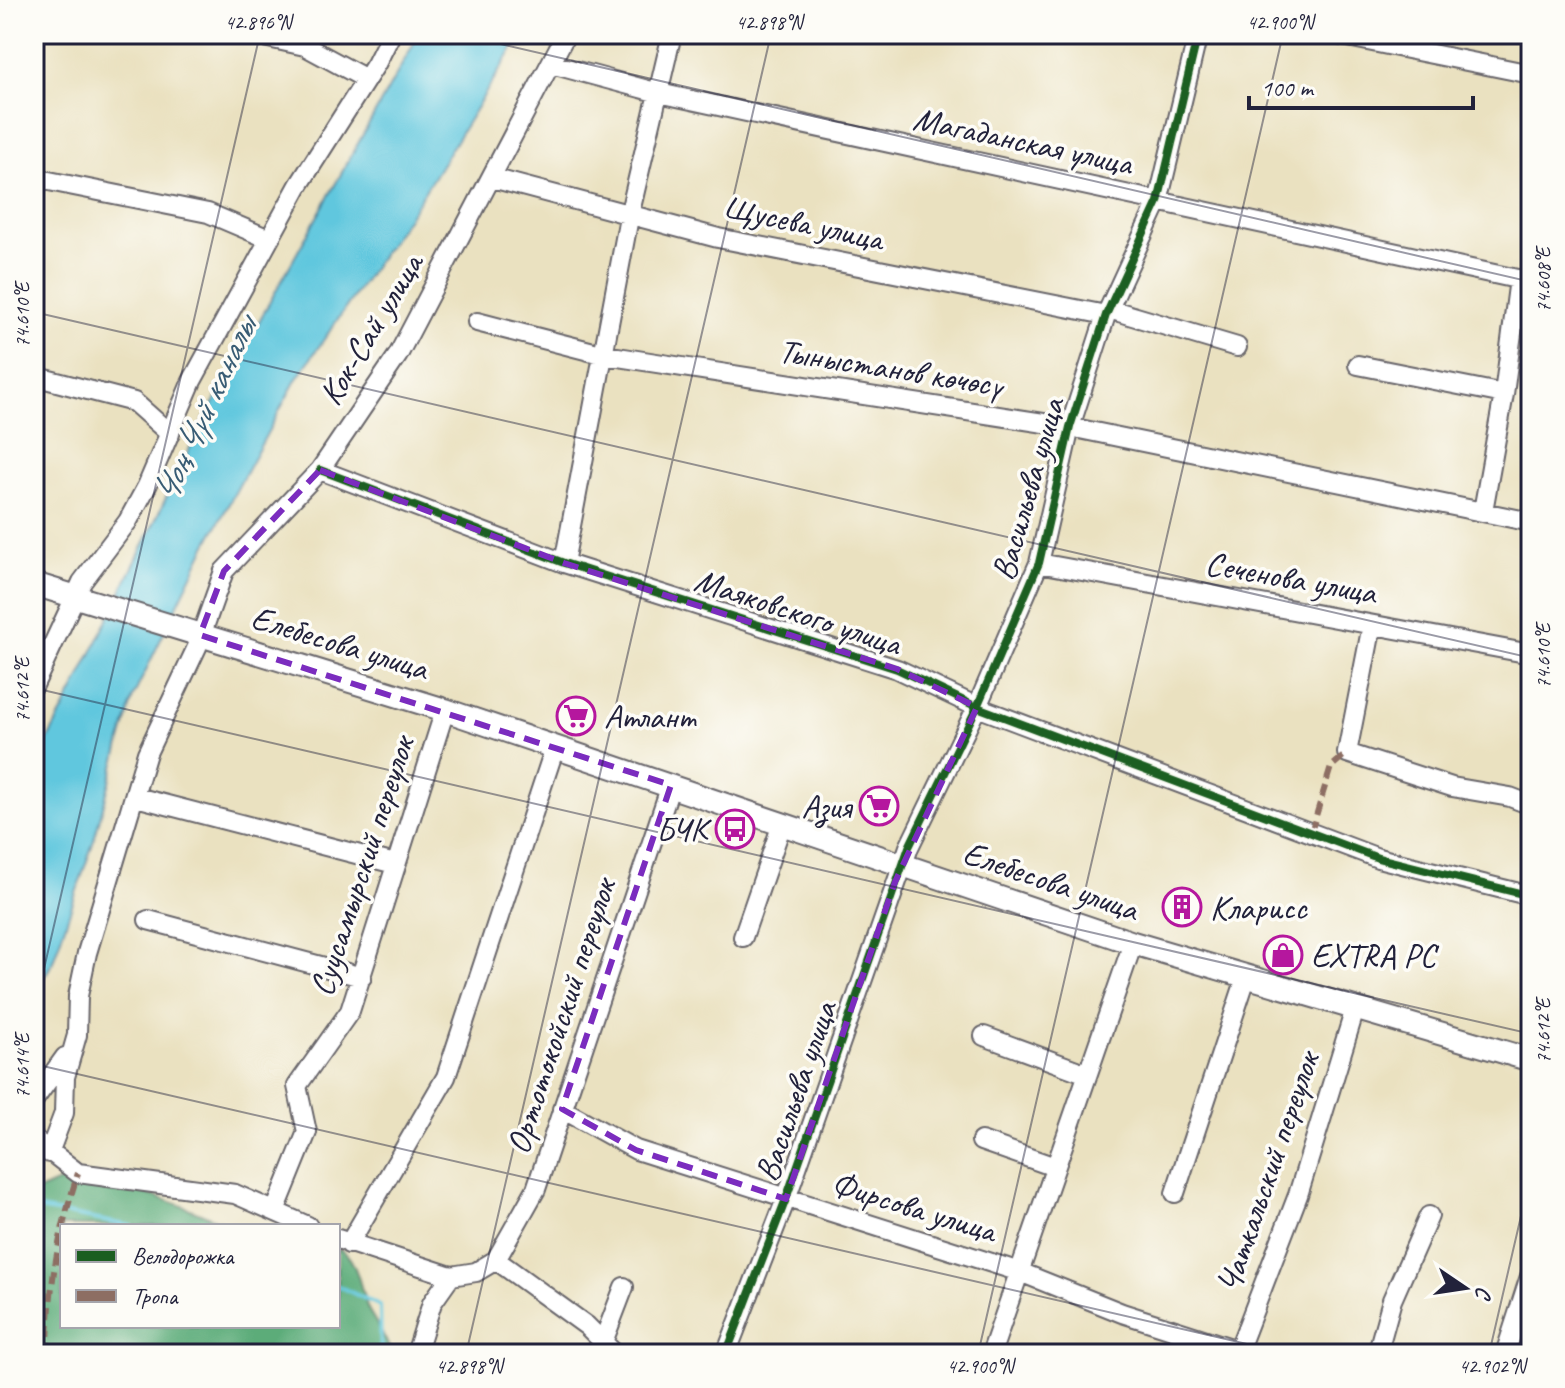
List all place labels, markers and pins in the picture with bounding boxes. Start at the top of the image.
supermarket icon: Атлант [555,695,597,737]
place label: Атлант [604,695,697,738]
place label: Азия [801,785,853,828]
supermarket icon: Азия [858,785,900,827]
place label: БЧК [656,808,712,851]
bus stop icon: БЧК [714,808,756,850]
building icon: Кларисс [1161,886,1203,928]
place label: Кларисс [1210,886,1308,929]
shop icon: EXTRA PC [1262,934,1304,976]
place label: EXTRA PC [1311,934,1440,977]

